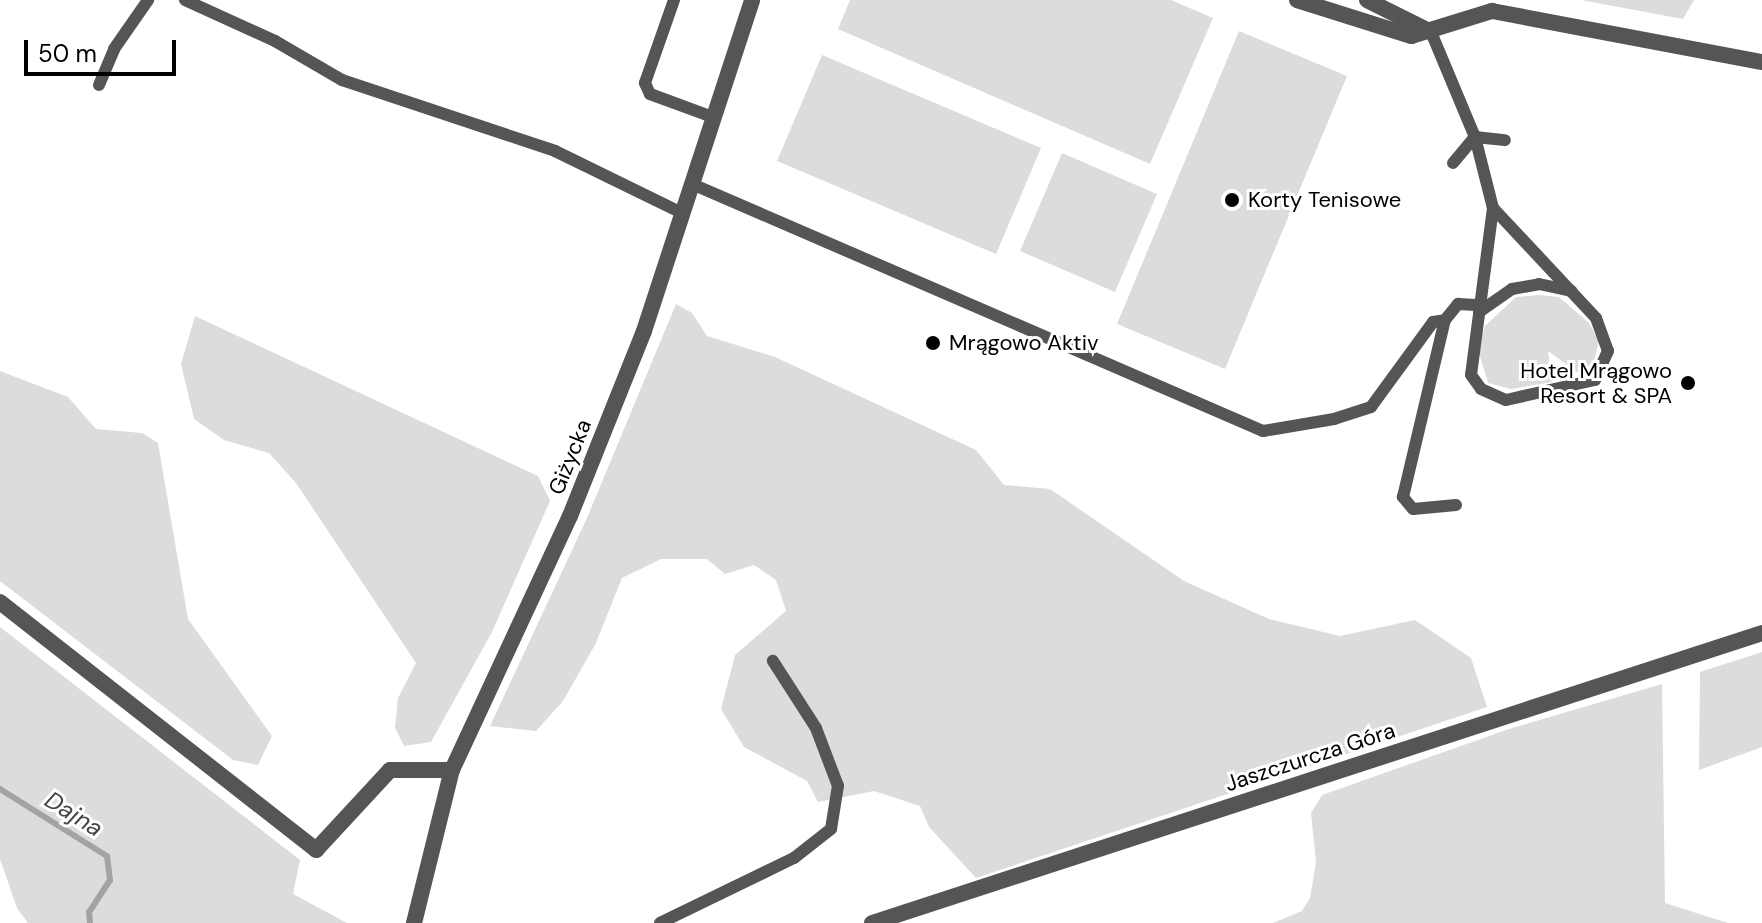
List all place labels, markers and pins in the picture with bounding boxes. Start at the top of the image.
place label: Korty Tenisowe [1248,187,1401,213]
marker: Korty Tenisowe [1223,191,1241,209]
place label: Mrągowo Aktiv [949,330,1099,356]
marker: Mrągowo Aktiv [924,334,942,352]
place label: Hotel Mrągowo Resort & SPA [1520,357,1672,408]
marker: Hotel Mrągowo Resort & SPA [1679,374,1697,392]

